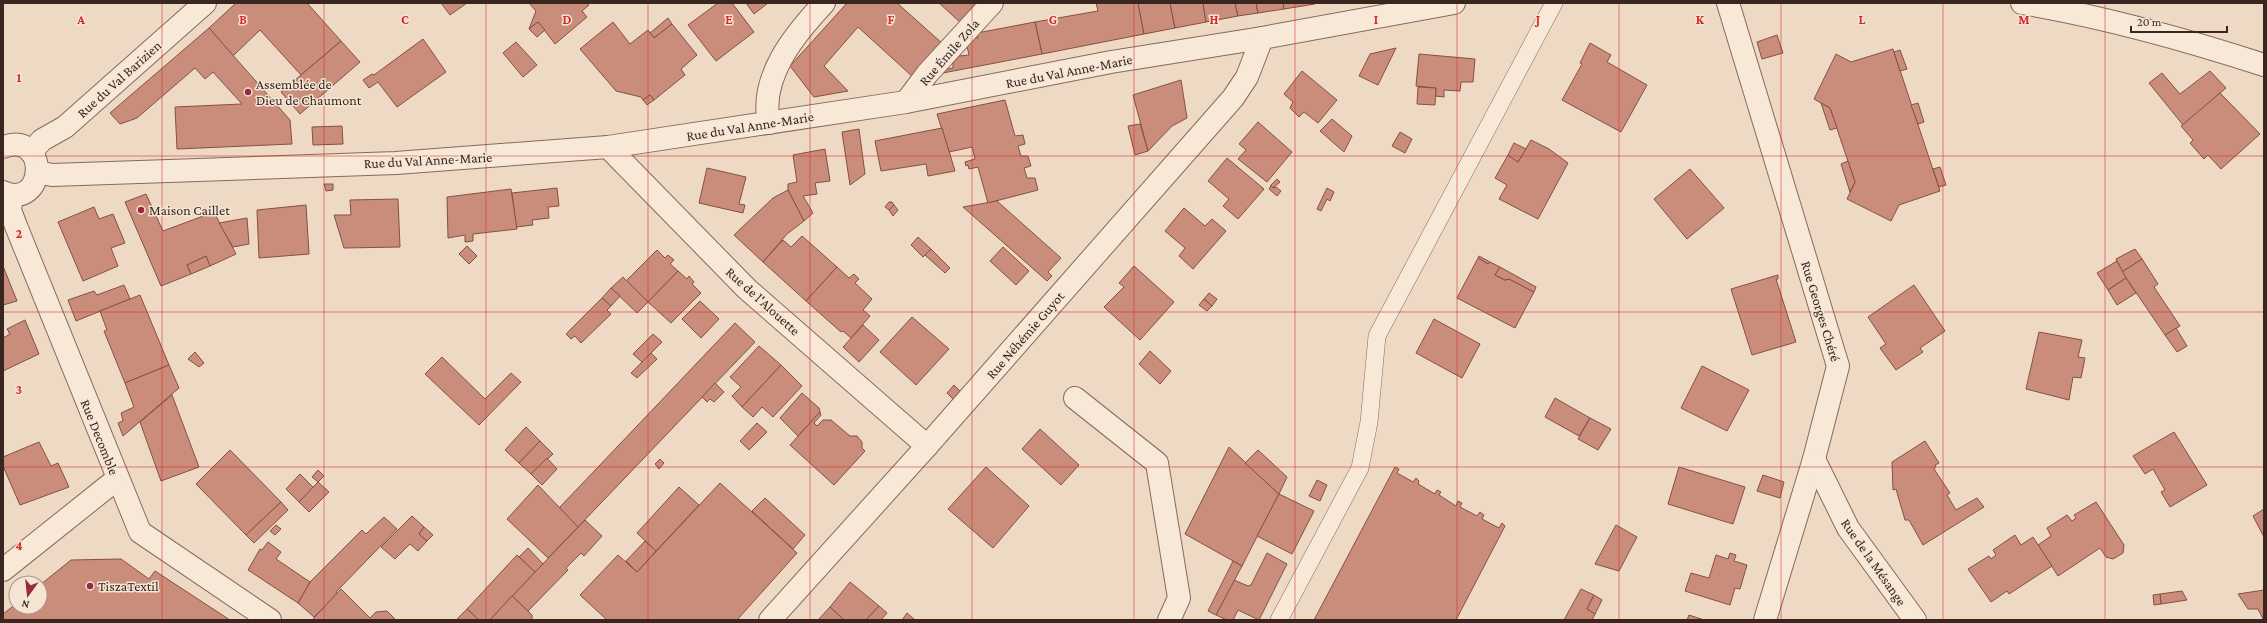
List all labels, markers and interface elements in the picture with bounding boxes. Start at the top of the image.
scale bar [2131,8,2227,34]
text: A [76,12,85,27]
text: B [239,12,247,27]
text: C [401,12,409,27]
text: D [563,12,572,27]
text: E [725,12,733,27]
text: F [888,12,895,27]
text: G [1049,12,1057,27]
text: H [1210,12,1219,27]
text: I [1374,12,1378,27]
text: J [1534,12,1540,27]
text: K [1696,12,1705,27]
text: L [1859,12,1866,27]
text: M [2018,12,2030,27]
street label: Rue Émile Zola [916,15,983,89]
text: 20 m [2137,15,2162,29]
street label: Rue du Val Barizien [74,37,165,121]
street label: Rue du Val Anne-Marie [1004,51,1134,91]
text: 1 [17,70,22,85]
place label: Assemblée de Dieu de Chaumont [256,76,362,108]
marker: Assemblée de Dieu de Chaumont [243,87,253,97]
street label: Rue du Val Anne-Marie [685,108,815,144]
street label: Rue du Val Anne-Marie [363,149,493,171]
place label: Maison Caillet [149,202,230,218]
marker: Maison Caillet [136,205,146,215]
text: 2 [16,226,23,241]
street label: Rue Georges Chéré [1798,259,1844,363]
street label: Rue de l'Alouette [723,264,803,338]
street label: Rue Néhémie Guyot [983,288,1068,382]
text: 3 [16,382,22,397]
street label: Rue Decomble [78,397,122,477]
street label: Rue de la Mésange [1838,515,1910,609]
text: 4 [15,538,23,553]
north arrow [8,575,48,615]
place label: TiszaTextil [98,578,159,594]
marker: TiszaTextil [85,581,95,591]
text: N [20,598,31,611]

